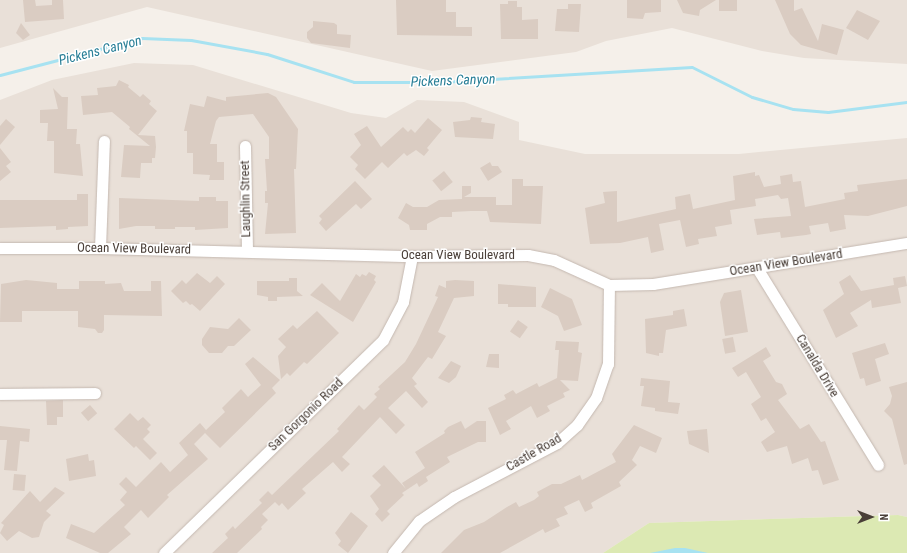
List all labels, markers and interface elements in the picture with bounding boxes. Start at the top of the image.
water label: Pickens Canyon [57,32,143,68]
water label: Pickens Canyon [410,70,496,90]
street label: Laughlin Street [238,160,254,238]
street label: Ocean View Boulevard [77,240,191,258]
street label: Ocean View Boulevard [728,246,844,280]
street label: Ocean View Boulevard [401,247,515,263]
street label: Canalda Drive [792,332,842,400]
street label: San Gorgonio Road [265,375,347,455]
street label: Castle Road [503,431,565,475]
north arrow [851,497,891,537]
text: N [877,514,890,520]

